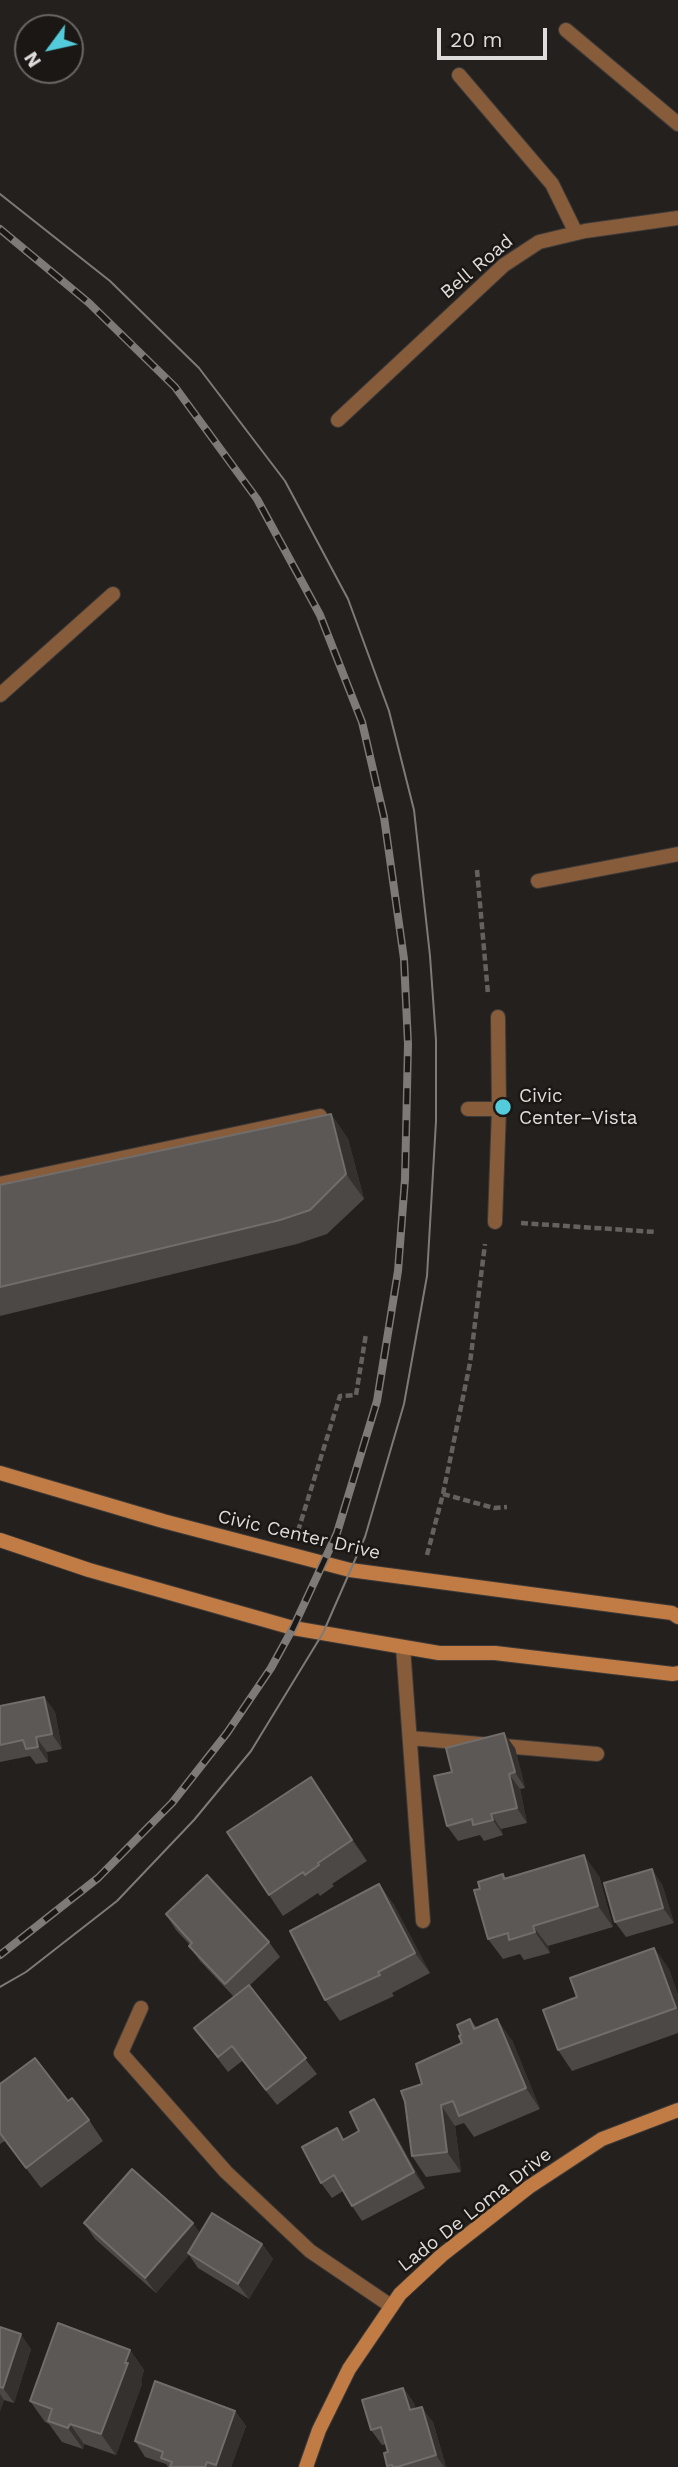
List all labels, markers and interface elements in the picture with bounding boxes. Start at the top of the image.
north arrow [14,14,84,84]
scale bar [440,14,550,58]
text: 20 m [450,27,502,52]
text: N [19,47,46,72]
street label: Bell Road [436,230,518,304]
place label: Civic Center–Vista [519,1085,638,1129]
marker: Civic Center–Vista [493,1097,513,1117]
street label: Civic Center Drive [215,1505,383,1565]
street label: Lado De Loma Drive [394,2143,556,2277]

